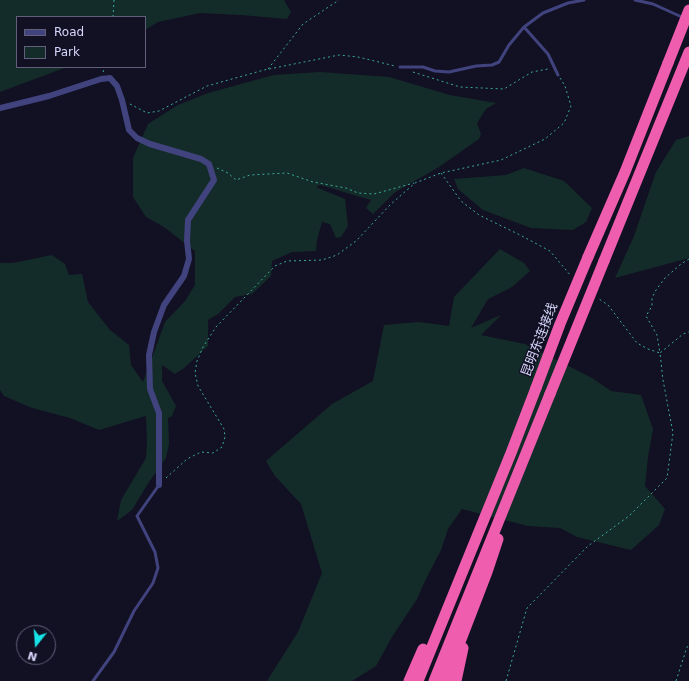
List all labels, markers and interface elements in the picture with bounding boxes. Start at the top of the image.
legend [16,16,146,68]
text: Road [54,25,84,39]
text: Park [54,45,80,59]
street label: 昆明东连接线 [519,301,561,379]
north arrow [16,625,56,665]
text: N [26,648,39,664]

